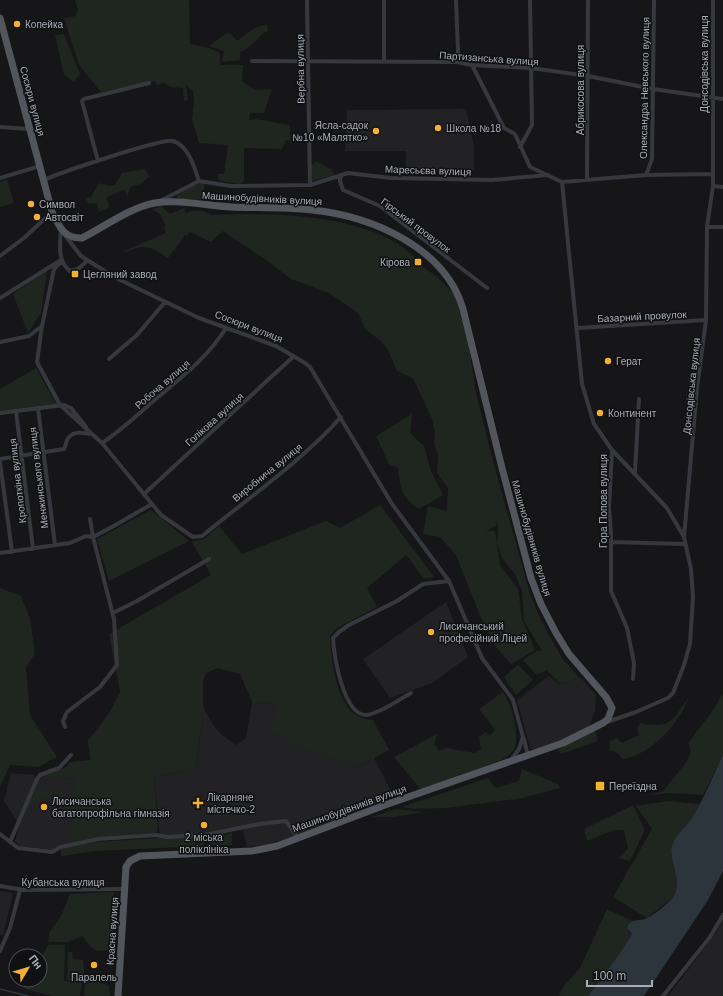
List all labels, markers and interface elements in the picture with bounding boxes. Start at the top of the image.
street label: Донсодівська вулиця [699,15,710,113]
street label: Олександра Невського вулиця [638,17,651,159]
marker: Копейка [12,19,22,29]
place label: Копейка [25,19,64,30]
street label: Вербна вулиця [294,34,307,104]
street label: Абрикосова вулиця [575,45,586,135]
street label: Партизанська вулиця [439,50,539,67]
street label: Сосюри вулиця [18,65,47,137]
place label: Ясла-садок №10 «Малятко» [292,120,369,143]
marker: Школа №18 [433,123,443,133]
place label: Школа №18 [446,123,501,134]
marker: Ясла-садок №10 «Малятко» [371,126,381,136]
street label: Маресьєва вулиця [385,163,471,178]
street label: Машинобудівників вулиця [202,190,322,207]
street label: Гірський провулок [379,196,453,255]
marker: Символ [26,199,36,209]
place label: Символ [39,199,75,210]
marker: Автосвіт [32,212,42,222]
place label: Автосвіт [45,212,84,223]
place label: Кірова [380,257,410,268]
marker: Кірова [413,257,423,267]
marker: Цегляний завод [70,269,80,279]
place label: Цегляний завод [83,269,157,280]
street label: Сосюри вулиця [213,308,284,344]
street label: Базарний провулок [597,309,688,324]
street label: Донсодівська вулиця [681,337,702,435]
marker: Герат [603,356,613,366]
place label: Герат [616,356,642,367]
street label: Робоча вулиця [133,358,192,411]
street label: Голікова вулиця [183,390,246,448]
marker: Континент [595,408,605,418]
place label: Континент [608,408,657,419]
street label: Менжинського вулиця [27,427,50,529]
street label: Кропоткіна вулиця [7,438,28,524]
street label: Виробнича вулиця [230,441,304,504]
street label: Гора Попова вулиця [598,454,609,548]
street label: Машинобудівників вулиця [510,479,553,598]
place label: Лисичанський професійний Ліцей [439,621,527,644]
marker: Лисичанський професійний Ліцей [426,627,436,637]
marker: Переїздна [594,780,606,792]
place label: Переїздна [609,781,657,792]
street label: Машинобудівників вулиця [291,783,408,834]
place label: Лікарняне містечко-2 [207,792,255,815]
place label: Лисичанська багатопрофільна гімназія [52,796,170,819]
marker: Лікарняне містечко-2 [192,797,204,809]
marker: Лисичанська багатопрофільна гімназія [39,802,49,812]
marker: 2 міська поліклініка [199,820,209,830]
place label: 2 міська поліклініка [179,832,229,855]
street label: Кубанська вулиця [21,877,105,888]
street label: Красна вулиця [105,897,120,965]
north arrow [8,948,48,988]
text: Пн [27,952,45,971]
marker: Паралель [89,960,99,970]
scale bar [587,962,652,988]
text: 100 m [593,969,626,983]
place label: Паралель [71,972,117,983]

